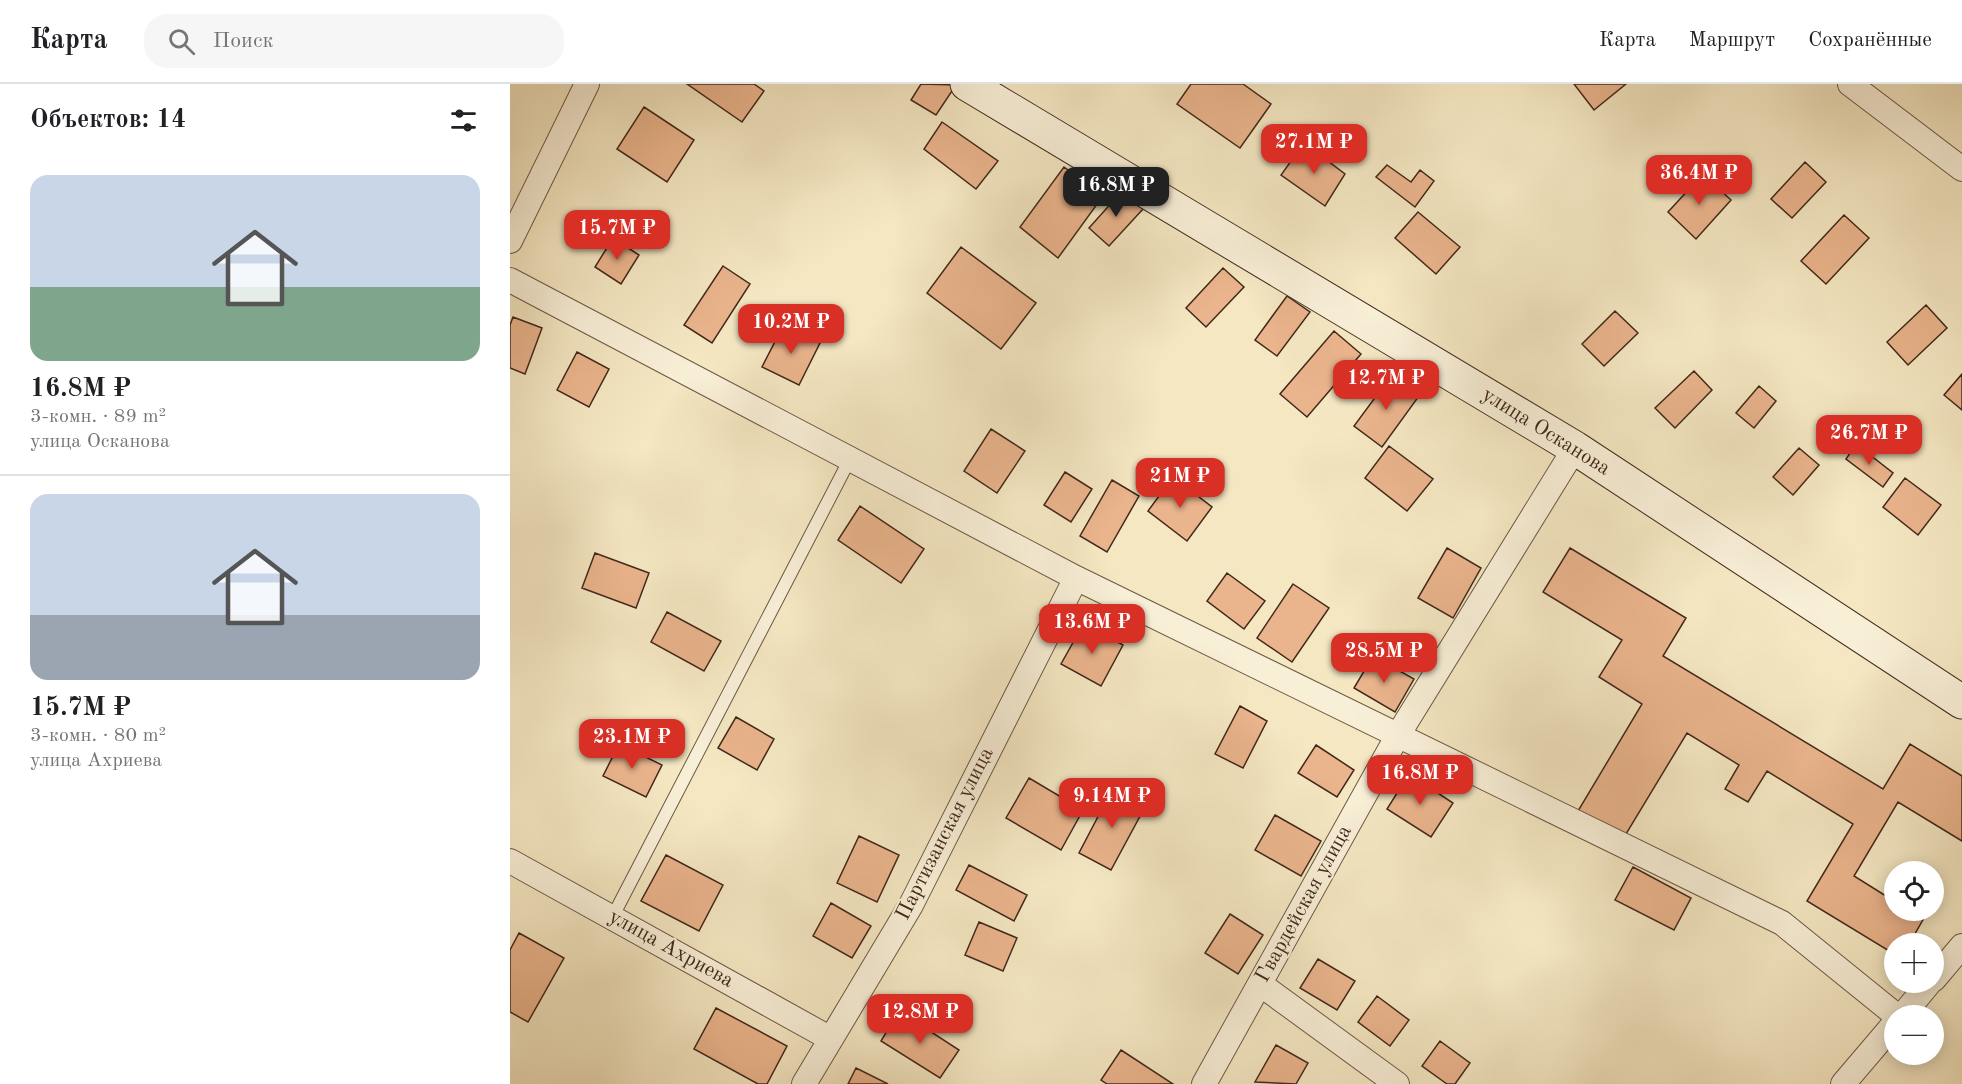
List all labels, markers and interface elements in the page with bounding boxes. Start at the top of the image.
search box [144,14,564,68]
icon: search [165,25,198,58]
text: Карта [30,27,108,55]
text: Поиск [213,30,274,52]
text: Карта [1599,30,1656,51]
text: Маршрут [1689,30,1775,51]
text: Сохранённые [1808,30,1932,51]
icon: filters [447,104,480,137]
text: Объектов: 14 [30,107,186,133]
pin: 27.1M ₽ [1259,124,1369,175]
text: 27.1M ₽ [1275,133,1353,153]
pin: 36.4M ₽ [1644,155,1754,206]
text: 36.4M ₽ [1660,164,1738,184]
pin: 16.8M ₽ [1061,167,1171,218]
text: 16.8M ₽ [1077,176,1155,196]
pin: 15.7M ₽ [562,210,672,261]
icon: home [201,214,309,322]
text: 15.7M ₽ [578,219,656,239]
pin: 10.2M ₽ [736,304,846,355]
text: 10.2M ₽ [752,313,830,333]
pin: 12.7M ₽ [1331,360,1441,411]
text: 12.7M ₽ [1347,369,1425,389]
text: 16.8M ₽ [30,376,131,402]
street label: улица Осканова [1478,384,1614,480]
text: 3-комн. · 89 m² [30,407,166,427]
pin: 26.7M ₽ [1814,415,1924,466]
text: 26.7M ₽ [1830,424,1908,444]
text: улица Осканова [30,432,170,452]
pin: 21M ₽ [1138,458,1222,509]
text: 21M ₽ [1150,467,1210,487]
icon: home [201,533,309,641]
pin: 13.6M ₽ [1037,604,1147,655]
text: 13.6M ₽ [1053,613,1131,633]
pin: 28.5M ₽ [1329,633,1439,684]
text: 28.5M ₽ [1345,642,1423,662]
text: 15.7M ₽ [30,695,131,721]
pin: 23.1M ₽ [577,719,687,770]
text: 3-комн. · 80 m² [30,726,166,746]
text: 23.1M ₽ [593,728,671,748]
street label: Партизанская улица [892,744,998,924]
text: улица Ахриева [30,751,162,771]
pin: 16.8M ₽ [1365,755,1475,806]
text: 16.8M ₽ [1381,764,1459,784]
pin: 9.14M ₽ [1057,778,1167,829]
text: 9.14M ₽ [1073,787,1151,807]
street label: Гвардейская улица [1252,822,1356,986]
map controls [1884,861,1944,1065]
button: locate [1884,861,1944,921]
street label: улица Ахриева [605,906,737,992]
button: + [1884,933,1944,993]
pin: 12.8M ₽ [865,994,975,1045]
text: 12.8M ₽ [881,1003,959,1023]
button: − [1884,1005,1944,1065]

